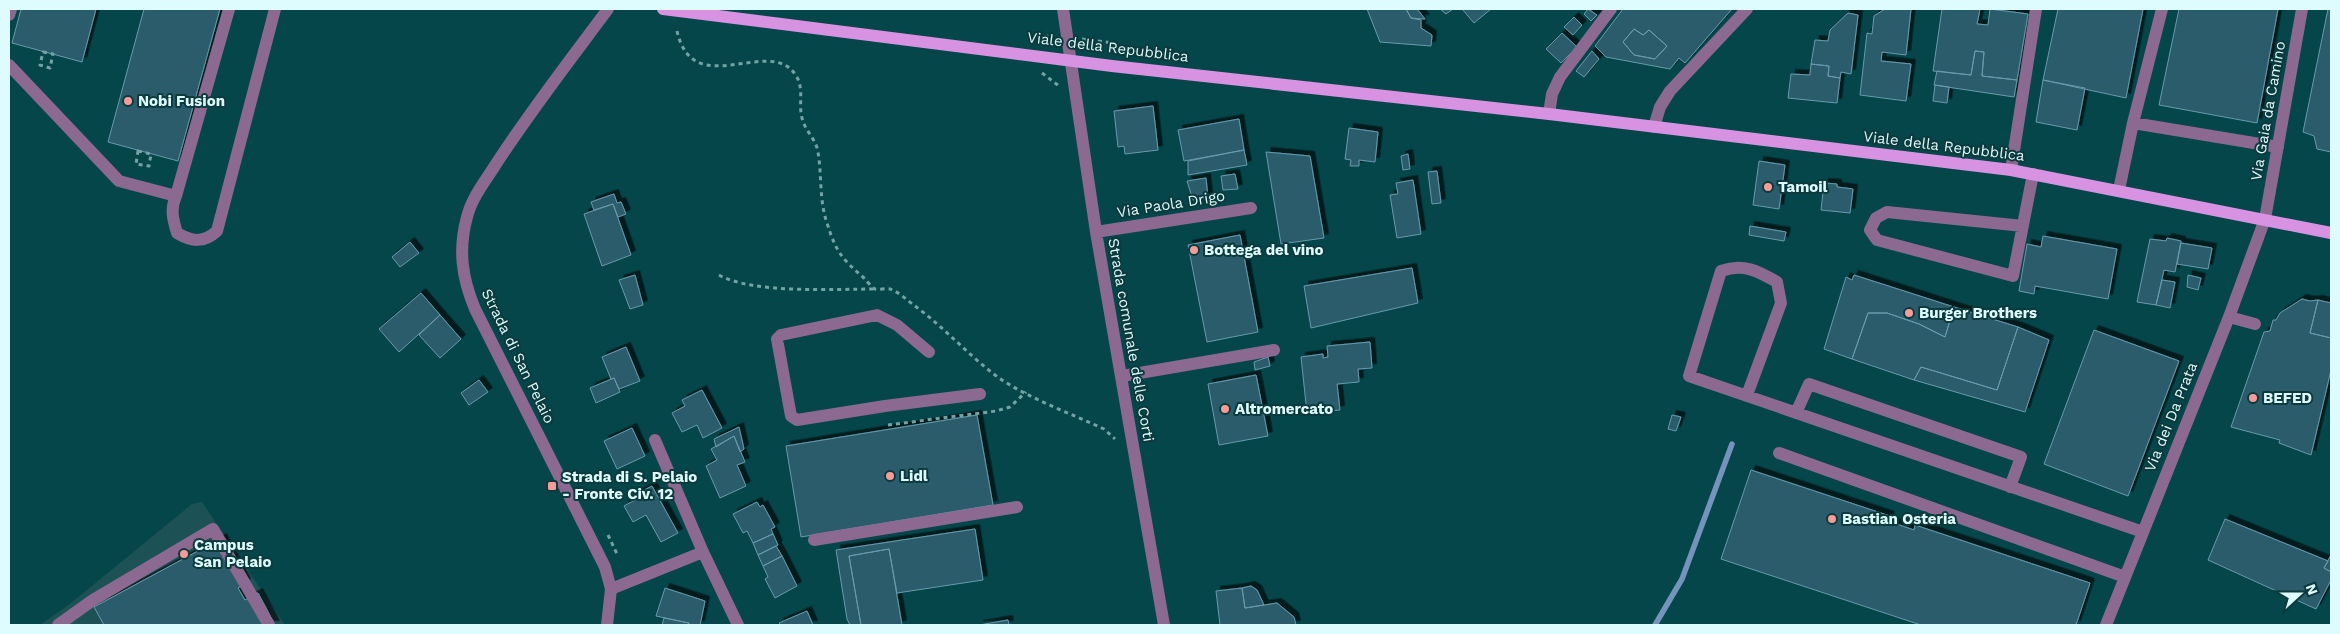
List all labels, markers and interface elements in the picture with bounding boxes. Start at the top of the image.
street label: Viale della Repubblica [1026,28,1190,66]
street label: Via Gaia da Camino [2247,40,2289,182]
place label: Nobi Fusion [138,92,225,110]
marker: Nobi Fusion [122,95,134,107]
street label: Viale della Repubblica [1862,127,2026,165]
place label: Tamoil [1778,178,1828,196]
marker: Tamoil [1762,181,1774,193]
street label: Via Paola Drigo [1116,187,1226,221]
street label: Strada comunale delle Corti [1104,237,1158,443]
place label: Bottega del vino [1204,241,1323,259]
marker: Bottega del vino [1188,244,1200,256]
street label: Strada di San Pelaio [478,286,558,426]
place label: Burger Brothers [1919,304,2037,322]
marker: Burger Brothers [1903,307,1915,319]
street label: Via dei Da Prata [2141,359,2201,474]
place label: BEFED [2263,389,2312,407]
marker: BEFED [2247,392,2259,404]
place label: Altromercato [1235,400,1333,418]
marker: Altromercato [1219,403,1231,415]
place label: Lidl [900,467,928,485]
place label: Strada di S. Pelaio - Fronte Civ. 12 [562,468,697,503]
marker: Lidl [884,470,896,482]
marker: Strada di S. Pelaio - Fronte Civ. 12 [546,480,558,492]
place label: Bastian Osteria [1842,510,1956,528]
marker: Bastian Osteria [1826,513,1838,525]
place label: Campus San Pelaio [194,536,271,571]
marker: Campus San Pelaio [178,548,190,560]
north arrow [2275,569,2325,619]
text: N [2303,582,2321,597]

